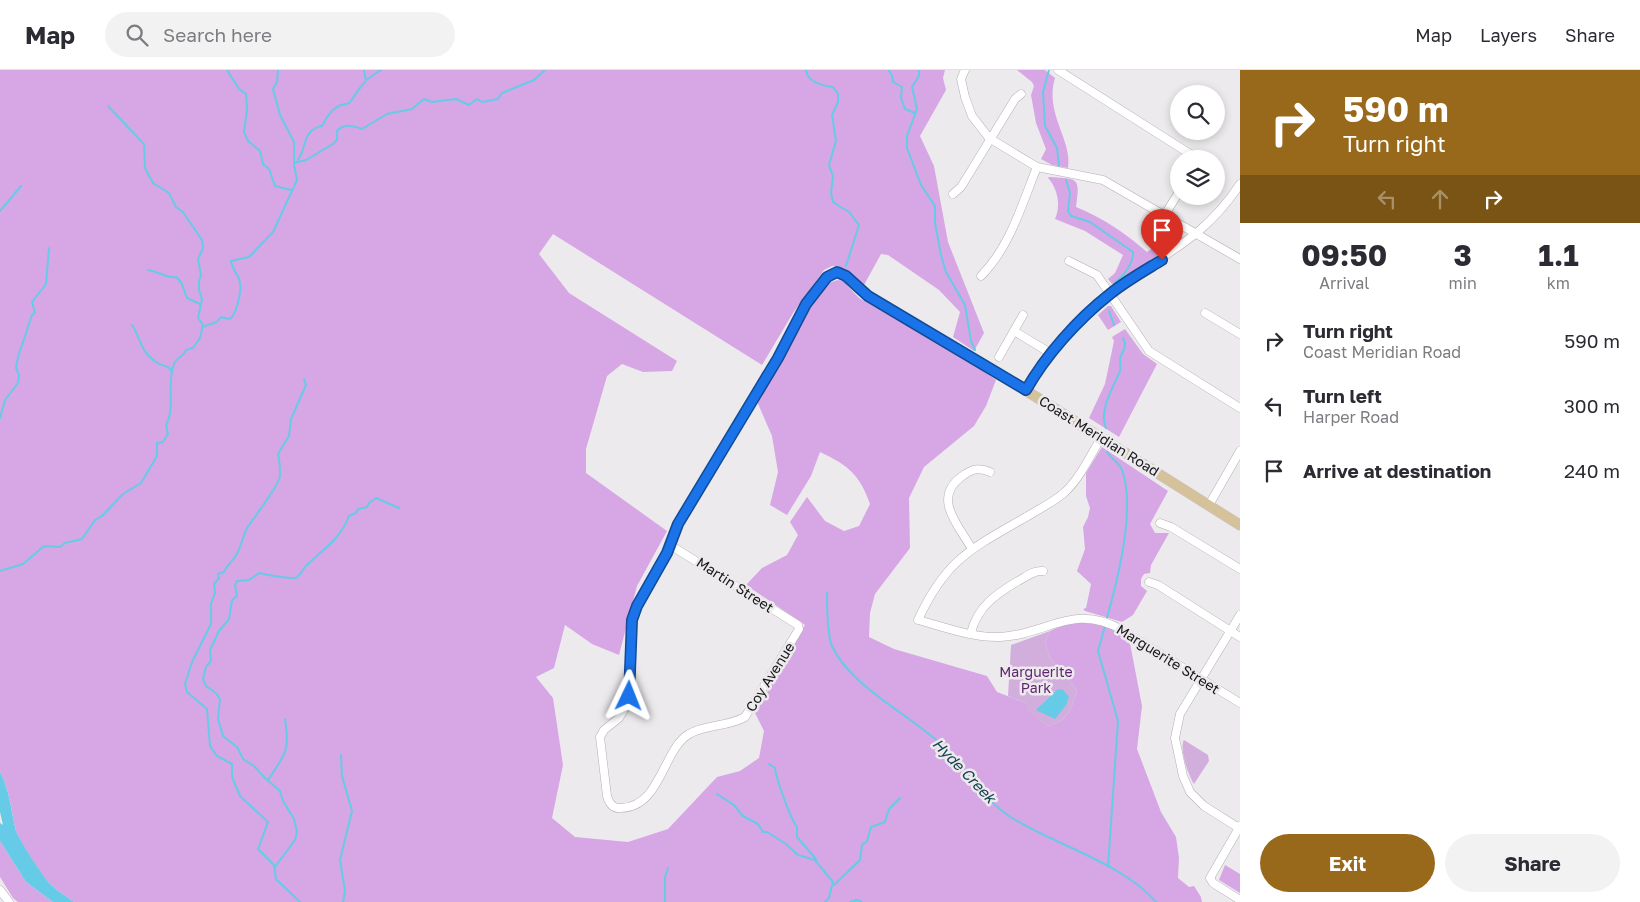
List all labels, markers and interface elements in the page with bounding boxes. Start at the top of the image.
search box [105,12,455,57]
text: Map [25,20,75,49]
icon: search [123,21,151,49]
text: Search here [163,23,272,46]
text: Map [1415,24,1452,46]
text: Layers [1480,24,1537,46]
text: Share [1565,24,1615,46]
map controls [1170,85,1225,205]
button: search [1170,85,1225,140]
text: 590 m [1343,88,1449,130]
icon: right [1260,90,1325,155]
text: Turn right [1343,130,1446,157]
button: layers [1170,150,1225,205]
icon: left [1373,185,1401,213]
icon: ahead [1426,185,1454,213]
icon: right [1479,185,1507,213]
pin [1141,209,1183,260]
icon: arrive [1148,216,1176,244]
text: 09:50 [1301,237,1387,273]
text: 3 [1454,237,1472,273]
text: 1.1 [1538,237,1579,273]
text: Arrival [1319,273,1369,293]
text: min [1449,273,1477,293]
text: km [1547,273,1570,293]
text: Turn right [1303,319,1393,342]
icon: right [1260,327,1288,355]
text: 590 m [1564,329,1620,352]
text: Coast Meridian Road [1303,342,1461,362]
text: Turn left [1303,384,1382,407]
street label: Coast Meridian Road [1036,392,1162,479]
icon: left [1260,392,1288,420]
text: 300 m [1564,394,1620,417]
text: Harper Road [1303,407,1399,427]
icon: arrive [1260,457,1288,485]
text: Arrive at destination [1303,459,1491,482]
text: 240 m [1564,459,1620,482]
street label: Martin Street [693,553,777,616]
street label: Marguerite Street [1114,620,1223,697]
street label: Coy Avenue [742,639,798,714]
park label: Marguerite Park [999,663,1073,696]
position arrow [602,669,654,721]
water label: Hyde Creek [929,734,1001,808]
button: Exit [1260,834,1435,892]
button: Share [1445,834,1620,892]

